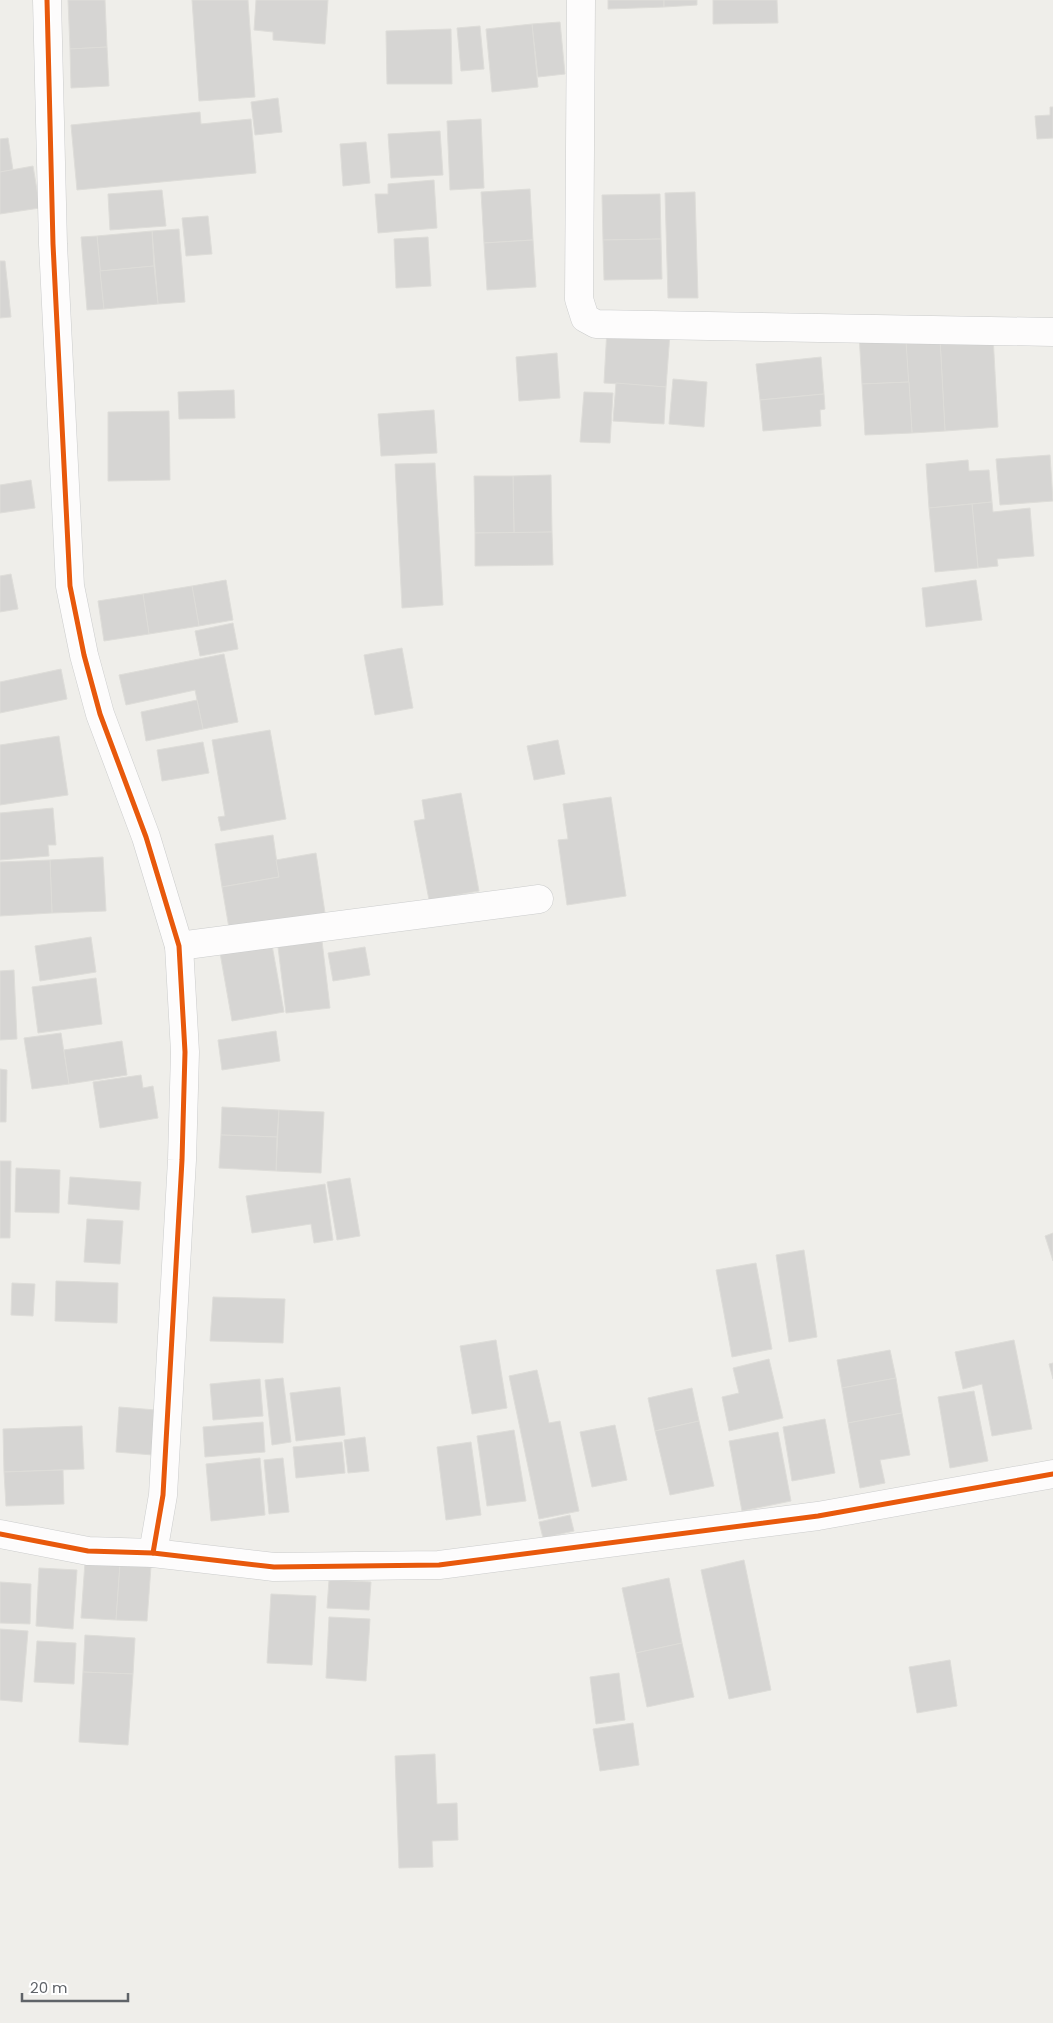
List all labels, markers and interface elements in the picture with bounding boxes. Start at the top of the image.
scale bar [22,1970,129,2002]
text: 20 m [30,1977,68,1998]

